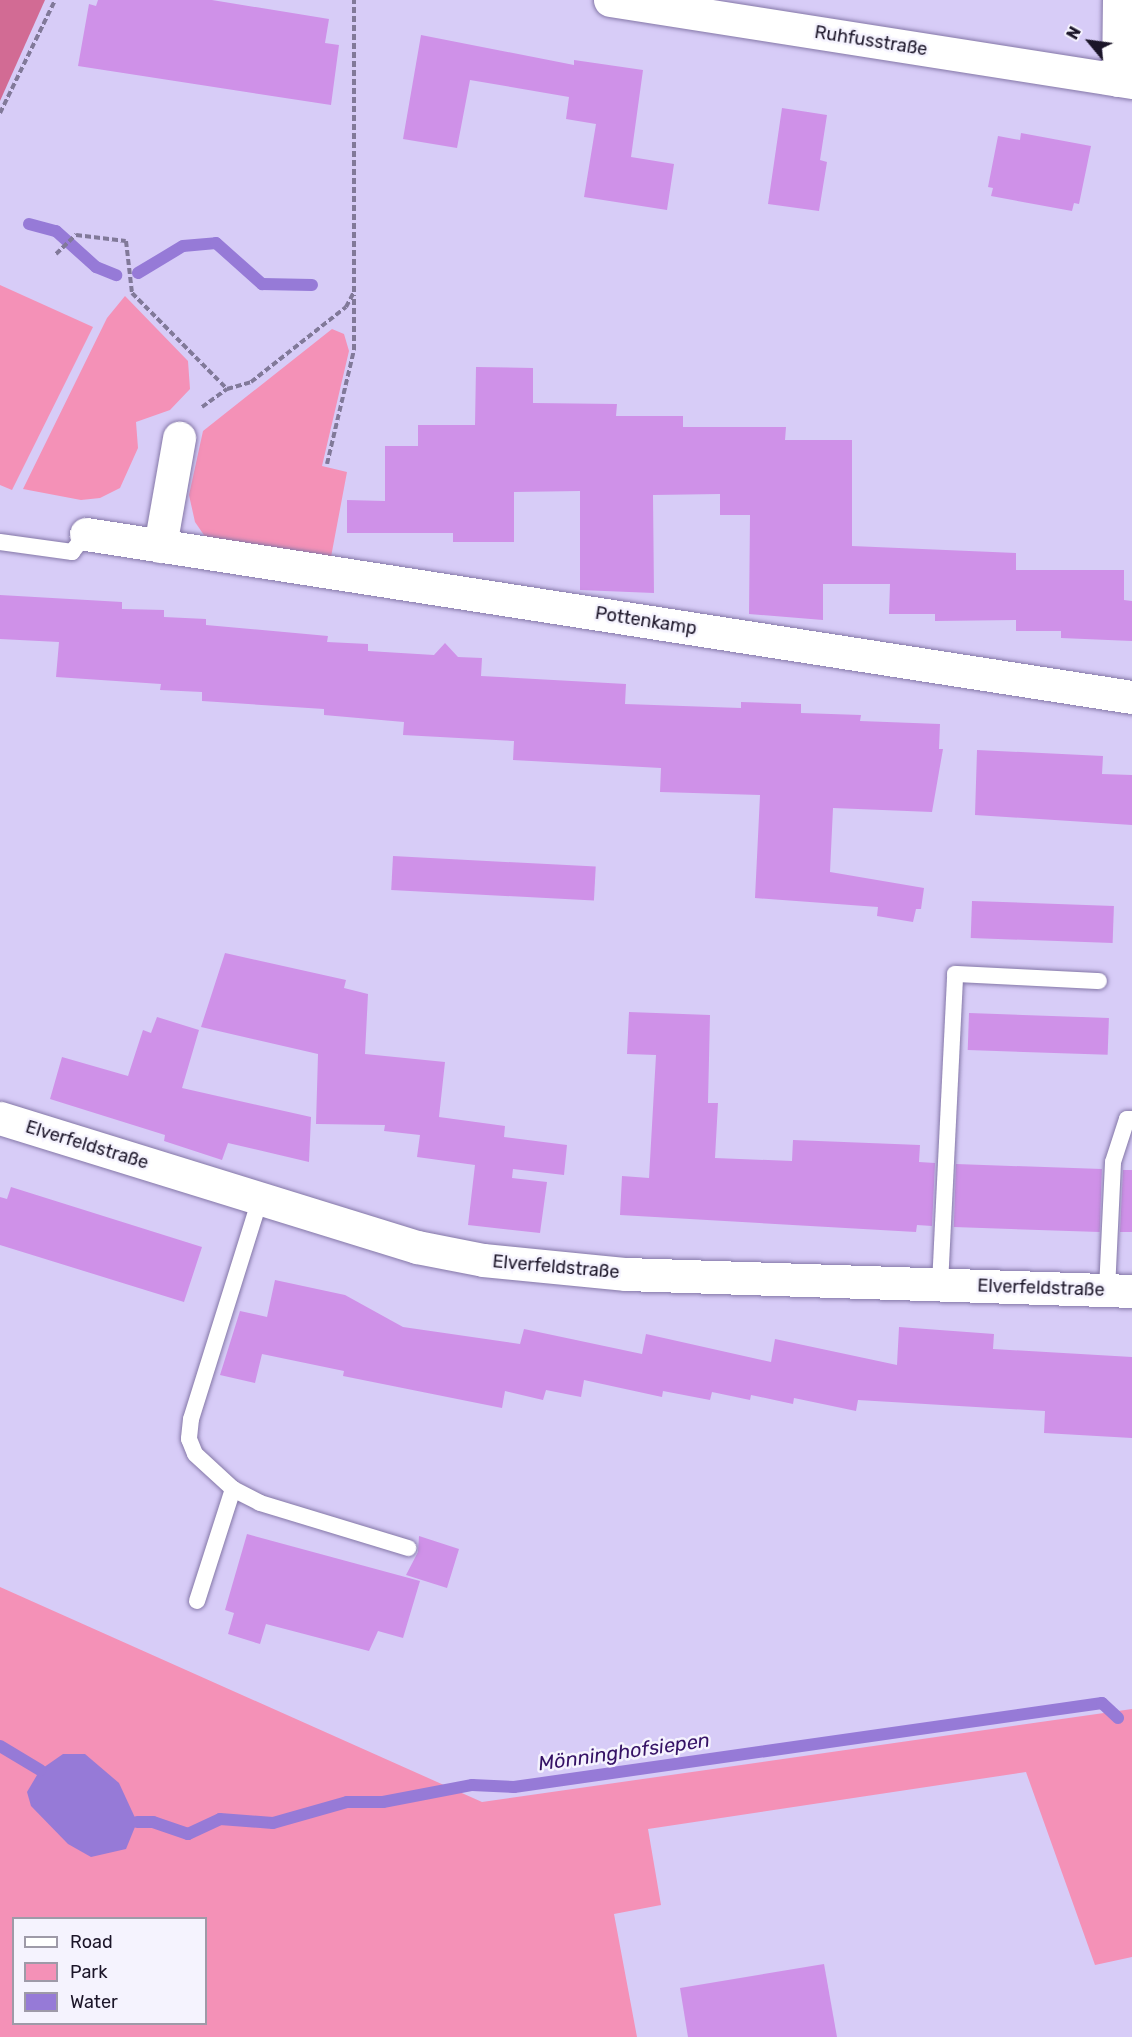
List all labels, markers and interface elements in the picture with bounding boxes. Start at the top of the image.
north arrow [1060,12,1120,72]
street label: Ruhfusstraße [813,21,929,61]
text: N [1063,23,1085,43]
street label: Pottenkamp [594,602,698,640]
street label: Elverfeldstraße [23,1116,151,1174]
street label: Elverfeldstraße [492,1251,620,1283]
street label: Elverfeldstraße [977,1275,1105,1301]
water label: Mönninghofsiepen [537,1728,711,1776]
legend [12,1917,207,2025]
text: Road [70,1931,113,1953]
text: Park [70,1961,107,1983]
text: Water [70,1991,118,2013]

